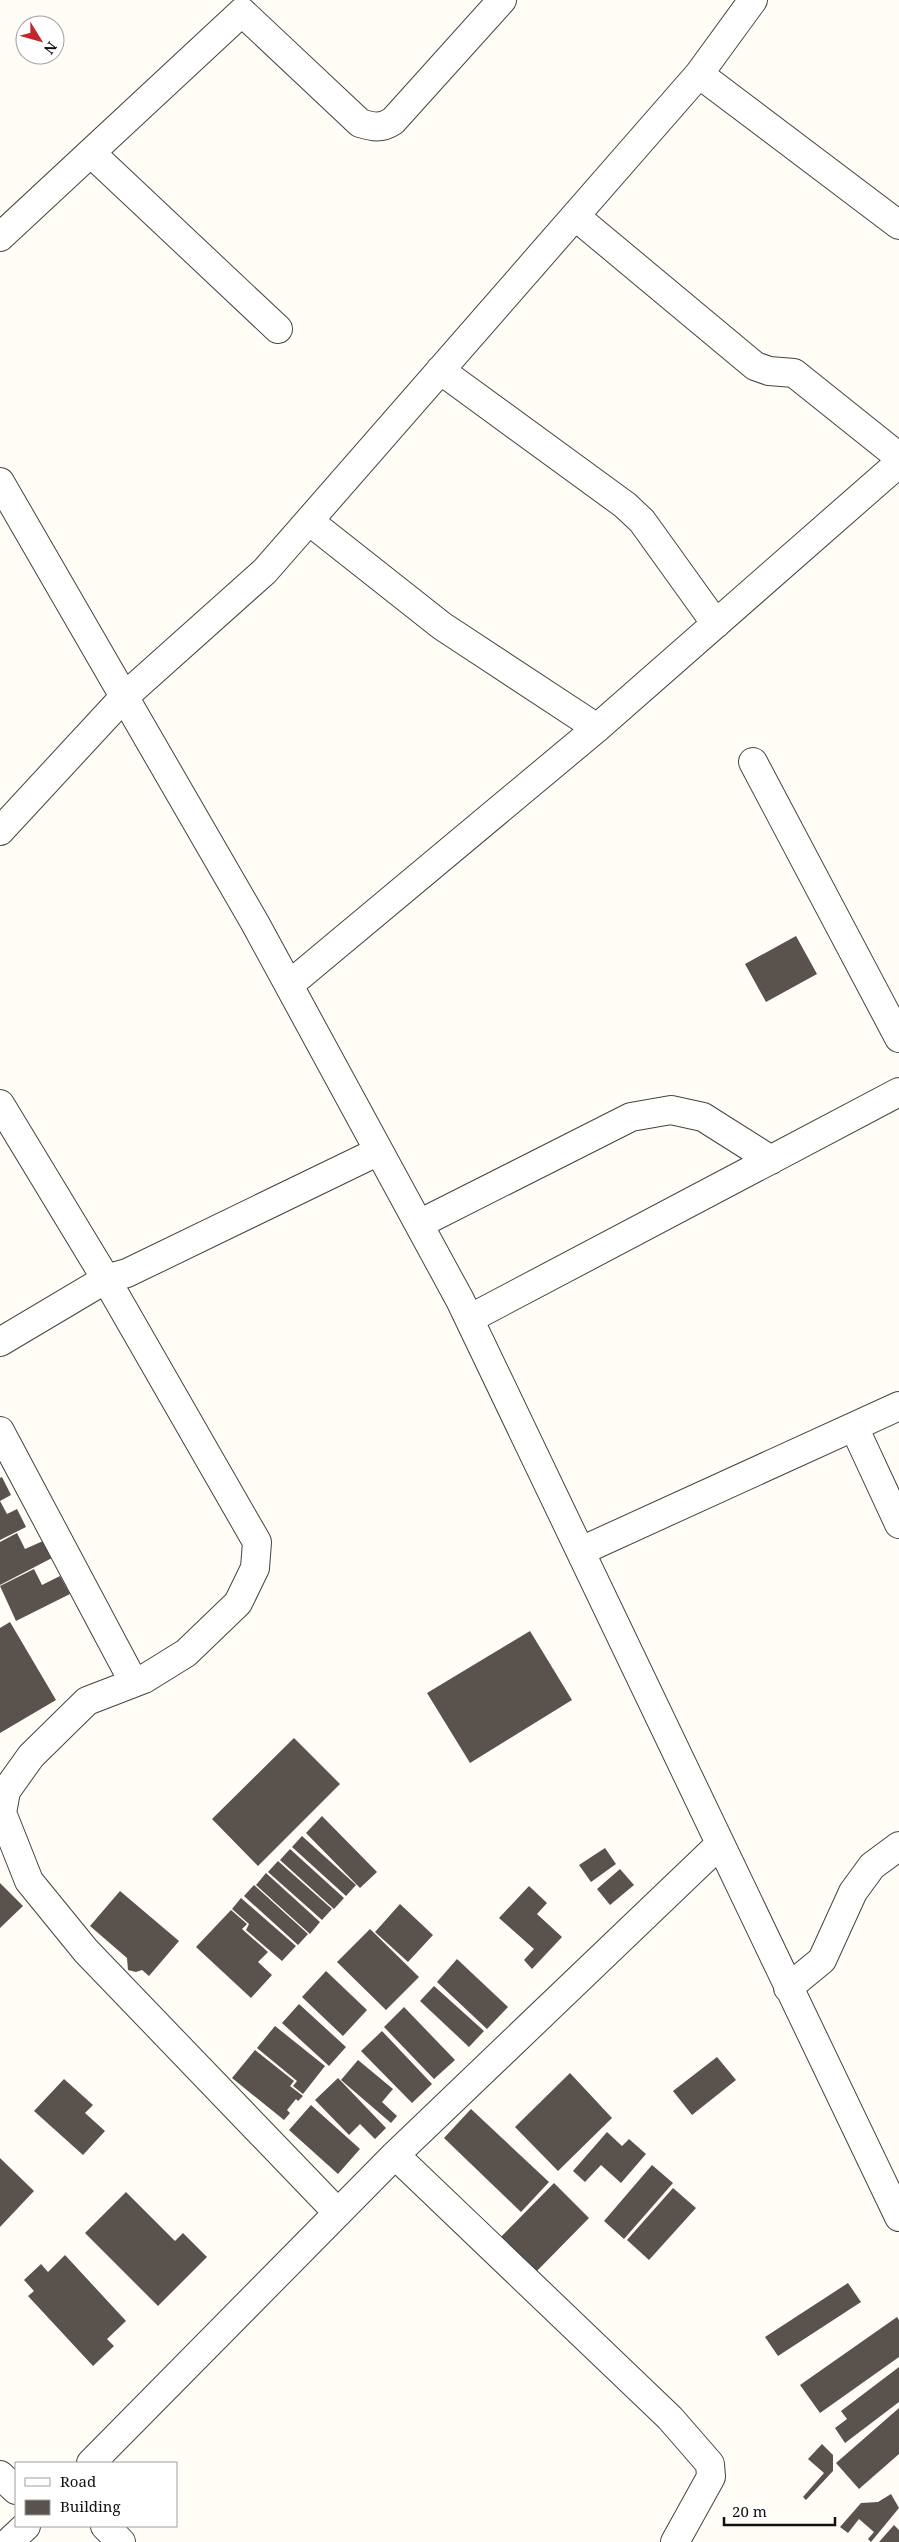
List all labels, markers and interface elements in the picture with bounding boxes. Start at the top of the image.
north arrow [15,15,65,65]
text: N [40,38,62,58]
legend [15,2462,178,2527]
text: Road [60,2471,96,2491]
scale bar [724,2494,835,2526]
text: Building [60,2496,121,2516]
text: 20 m [732,2501,767,2521]

